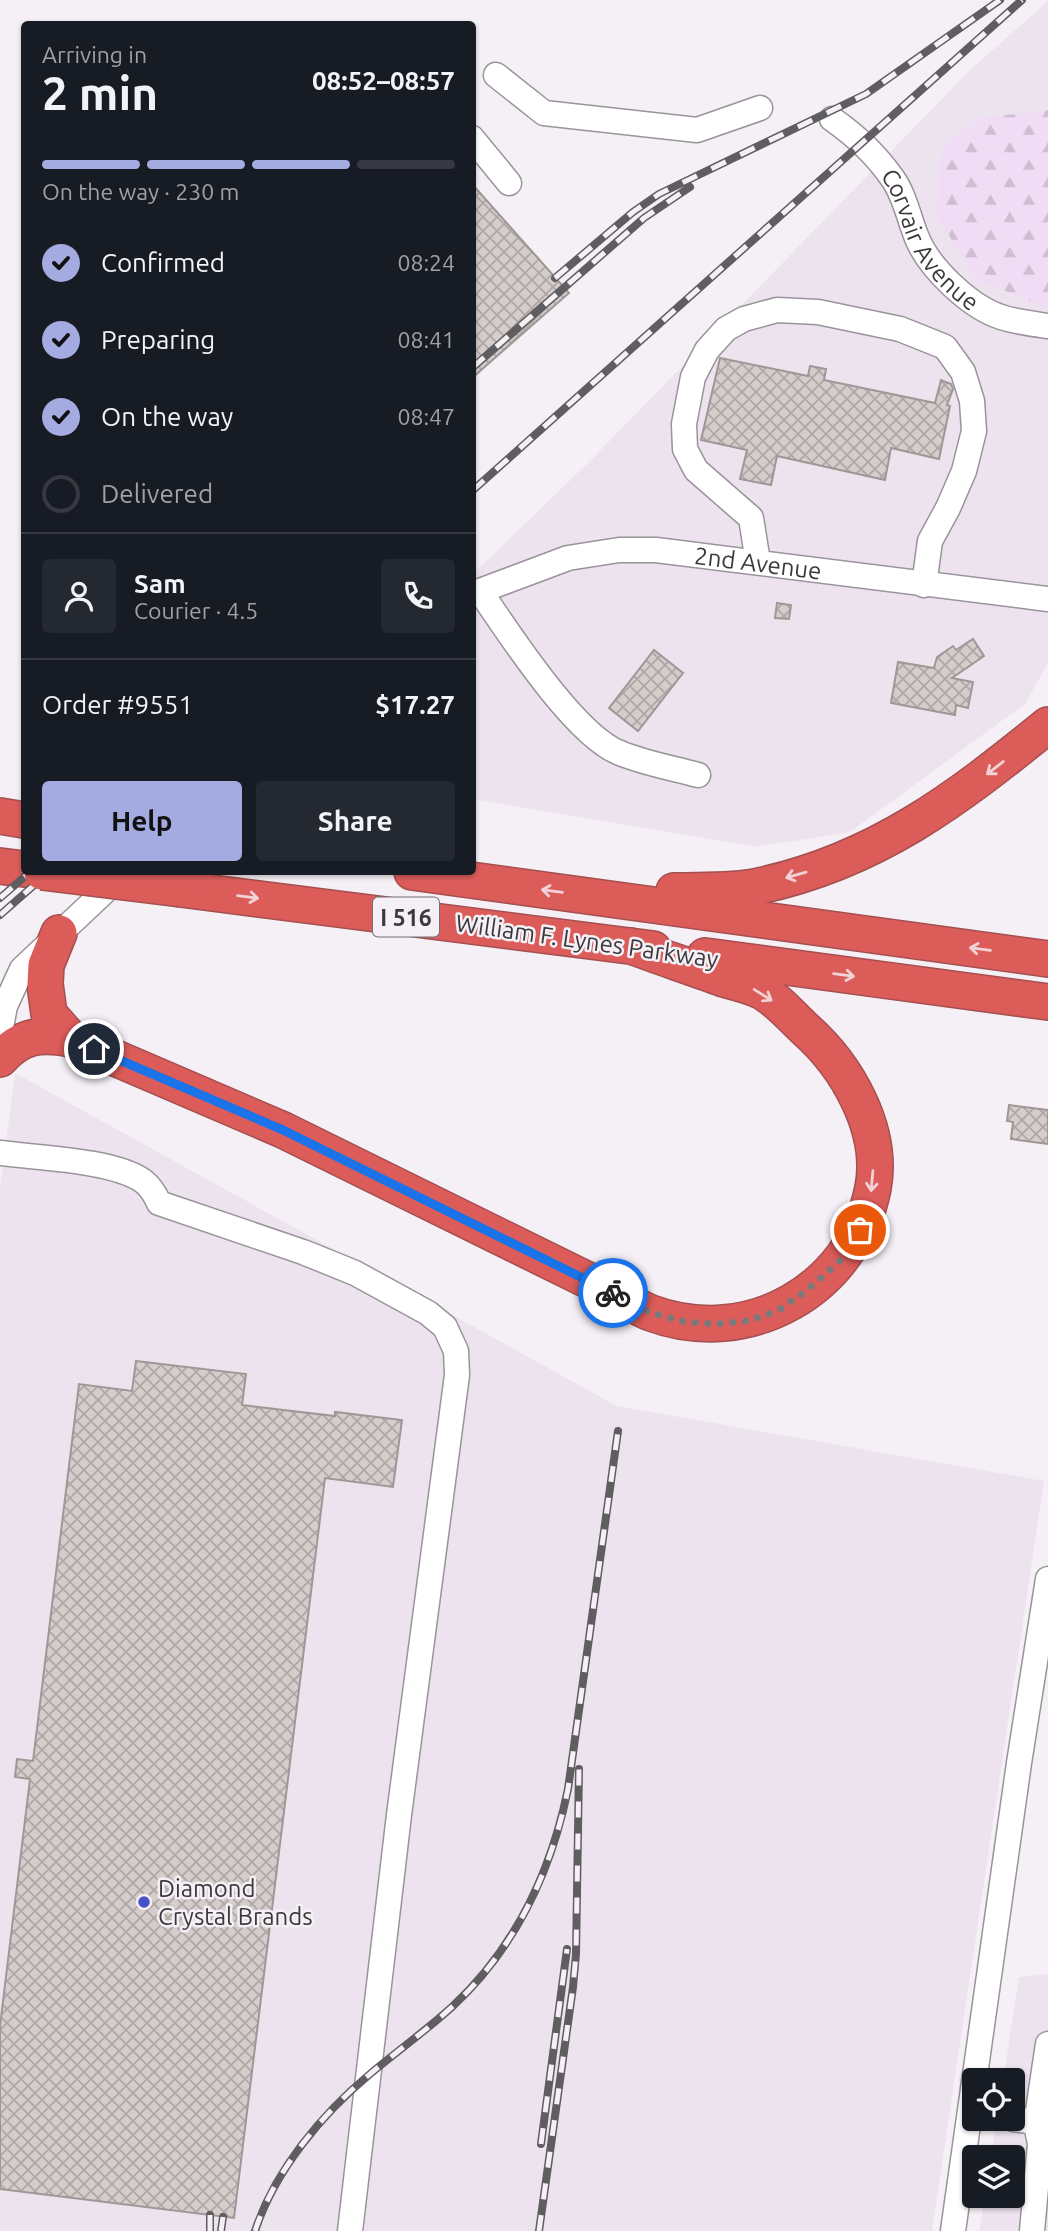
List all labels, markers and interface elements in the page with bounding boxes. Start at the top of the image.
text: Arriving in [42,42,147,67]
text: 08:52–08:57 [312,66,455,95]
text: 2 min [42,67,158,119]
street label: Corvair Avenue [876,163,984,316]
text: On the way · 230 m [42,179,239,204]
icon: check [42,244,80,282]
text: Confirmed [101,248,225,277]
text: 08:24 [397,250,455,275]
icon: check [42,321,80,359]
text: Preparing [101,325,215,354]
text: 08:41 [397,327,455,352]
icon: check [42,398,80,436]
text: On the way [101,402,233,431]
text: 08:47 [397,404,455,429]
text: Delivered [101,479,213,508]
street label: 2nd Avenue [693,541,823,584]
button: person [42,559,116,633]
button: phone [381,559,455,633]
text: Sam [134,569,186,598]
text: Courier · 4.5 [134,598,258,623]
text: Order #9551 [42,690,193,719]
text: $17.27 [375,690,455,719]
one-way arrow [986,760,1005,775]
button: Help [42,781,242,861]
button: Share [256,781,455,861]
one-way arrow [786,869,808,882]
one-way arrow [541,884,564,897]
one-way arrow [237,891,259,904]
road number: I 516 [373,898,439,936]
street label: William F. Lynes Parkway [454,909,720,973]
one-way arrow [970,943,992,956]
one-way arrow [832,968,855,981]
one-way arrow [753,989,773,1003]
pin [64,1019,124,1079]
icon: home [75,1030,113,1068]
one-way arrow [865,1169,878,1192]
pin [830,1200,890,1260]
icon: bag [841,1211,879,1249]
courier [578,1258,648,1328]
icon: bike [594,1274,632,1312]
place label: Diamond Crystal Brands [158,1875,313,1930]
marker: Diamond Crystal Brands [136,1894,152,1910]
map controls [962,2068,1025,2208]
button: locate [962,2068,1025,2131]
button: layers [962,2145,1025,2208]

